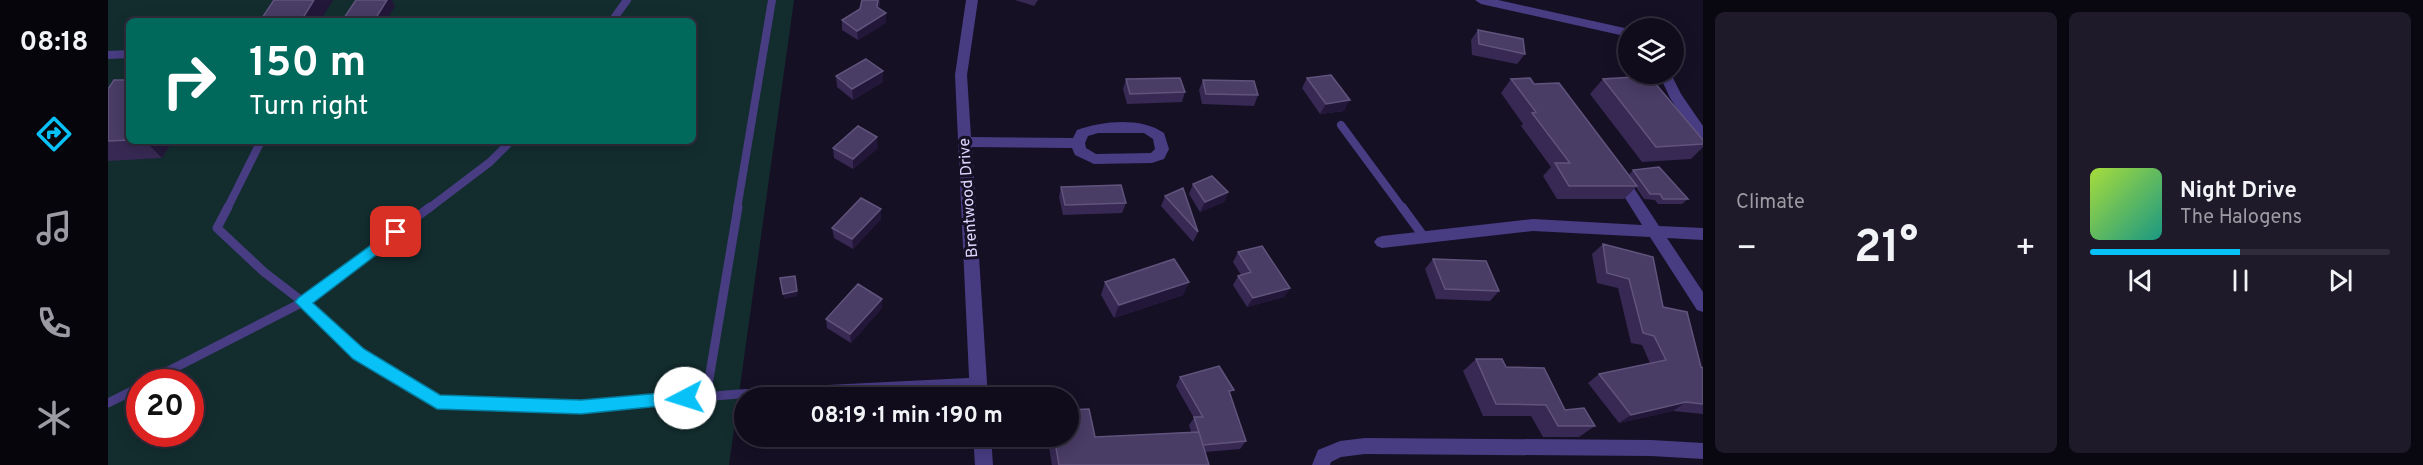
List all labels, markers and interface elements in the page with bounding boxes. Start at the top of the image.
map controls [1618,18,1684,84]
button: layers [1618,18,1684,84]
text: 08:18 [19,26,89,60]
text: 150 m [249,38,366,91]
icon: right [150,42,228,120]
text: Turn right [249,90,368,124]
icon: directions [33,113,75,155]
street label: Brentwood Drive [955,137,983,258]
text: Night Drive [2180,178,2297,205]
text: Climate [1736,190,1805,216]
text: The Halogens [2180,205,2302,231]
pin [370,206,421,257]
icon: music [33,207,75,249]
icon: arrive [379,215,412,248]
text: 21° [1854,221,1918,278]
text: − [1736,229,1757,271]
text: + [2015,229,2036,271]
icon: previous [2124,264,2157,297]
icon: pause [2224,264,2257,297]
icon: next [2324,264,2357,297]
icon: phone [33,302,75,344]
position arrow [653,366,717,430]
speed limit sign: 20 [126,369,204,447]
icon: climate [33,397,75,439]
text: 08:19 · 1 min · 190 m [810,403,1003,430]

